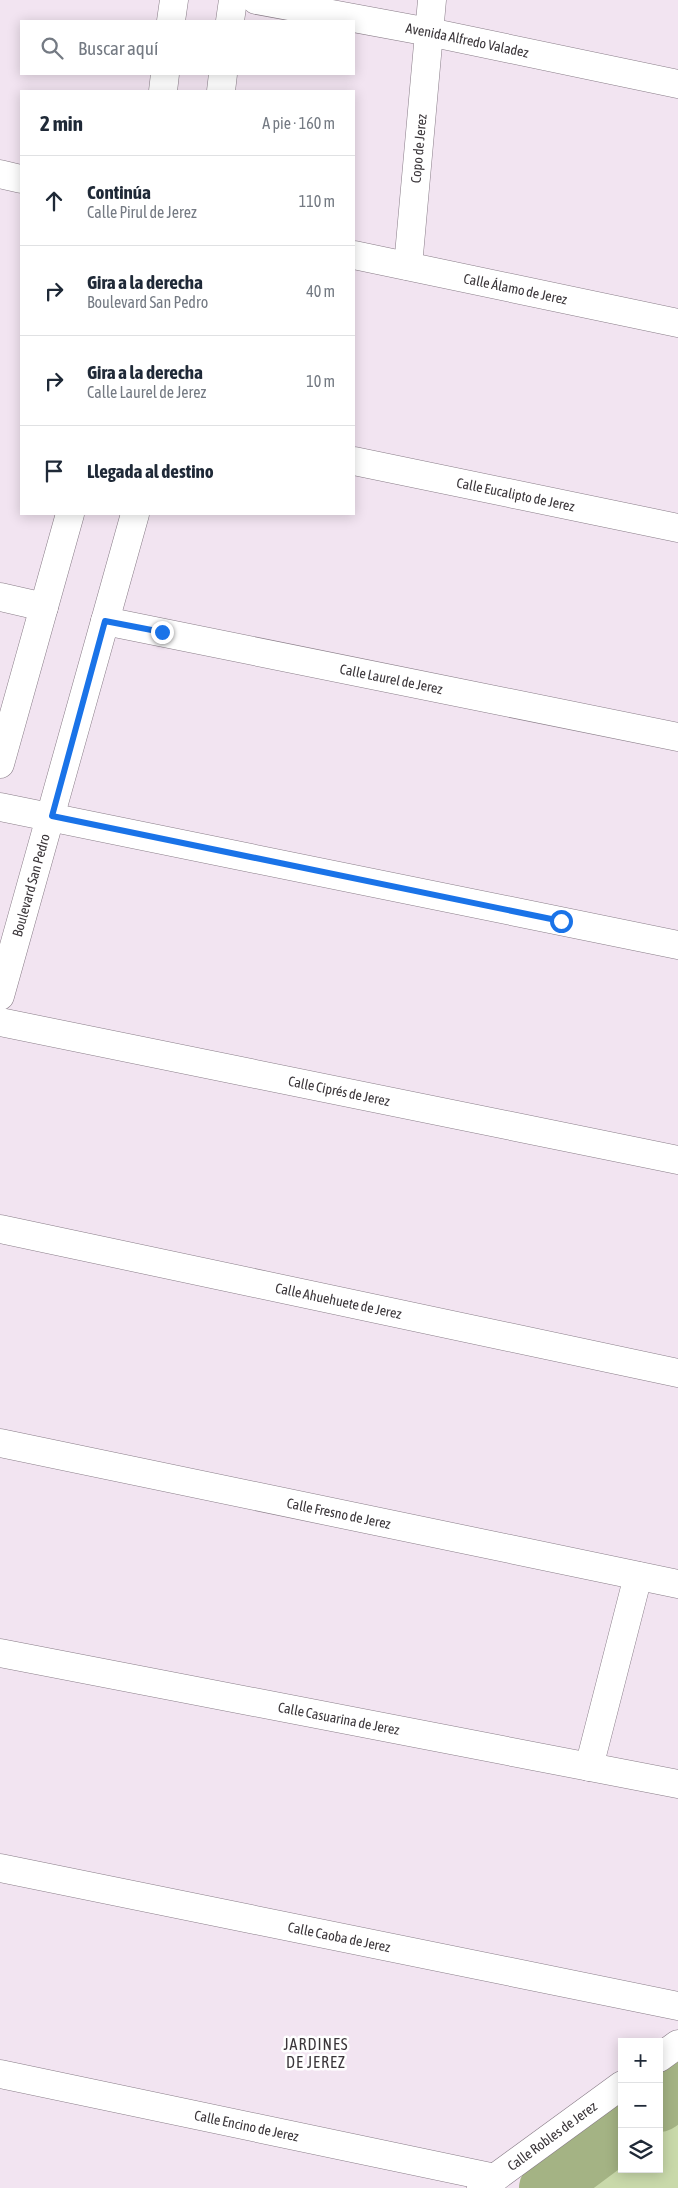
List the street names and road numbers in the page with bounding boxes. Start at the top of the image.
street label: Avenida Alfredo Valadez [404,20,530,61]
street label: Copo de Jerez [408,113,430,184]
street label: Calle Álamo de Jerez [462,270,569,308]
street label: Calle Eucalipto de Jerez [455,474,576,514]
street label: Calle Laurel de Jerez [338,661,444,697]
street label: Boulevard San Pedro [9,832,53,939]
street label: Calle Ciprés de Jerez [287,1073,391,1109]
street label: Calle Ahuehuete de Jerez [274,1280,403,1322]
street label: Calle Fresno de Jerez [285,1495,392,1532]
street label: Calle Casuarina de Jerez [277,1699,401,1738]
street label: Calle Caoba de Jerez [286,1919,392,1955]
street label: Calle Robles de Jerez [504,2098,600,2174]
street label: Calle Encino de Jerez [193,2107,300,2145]

